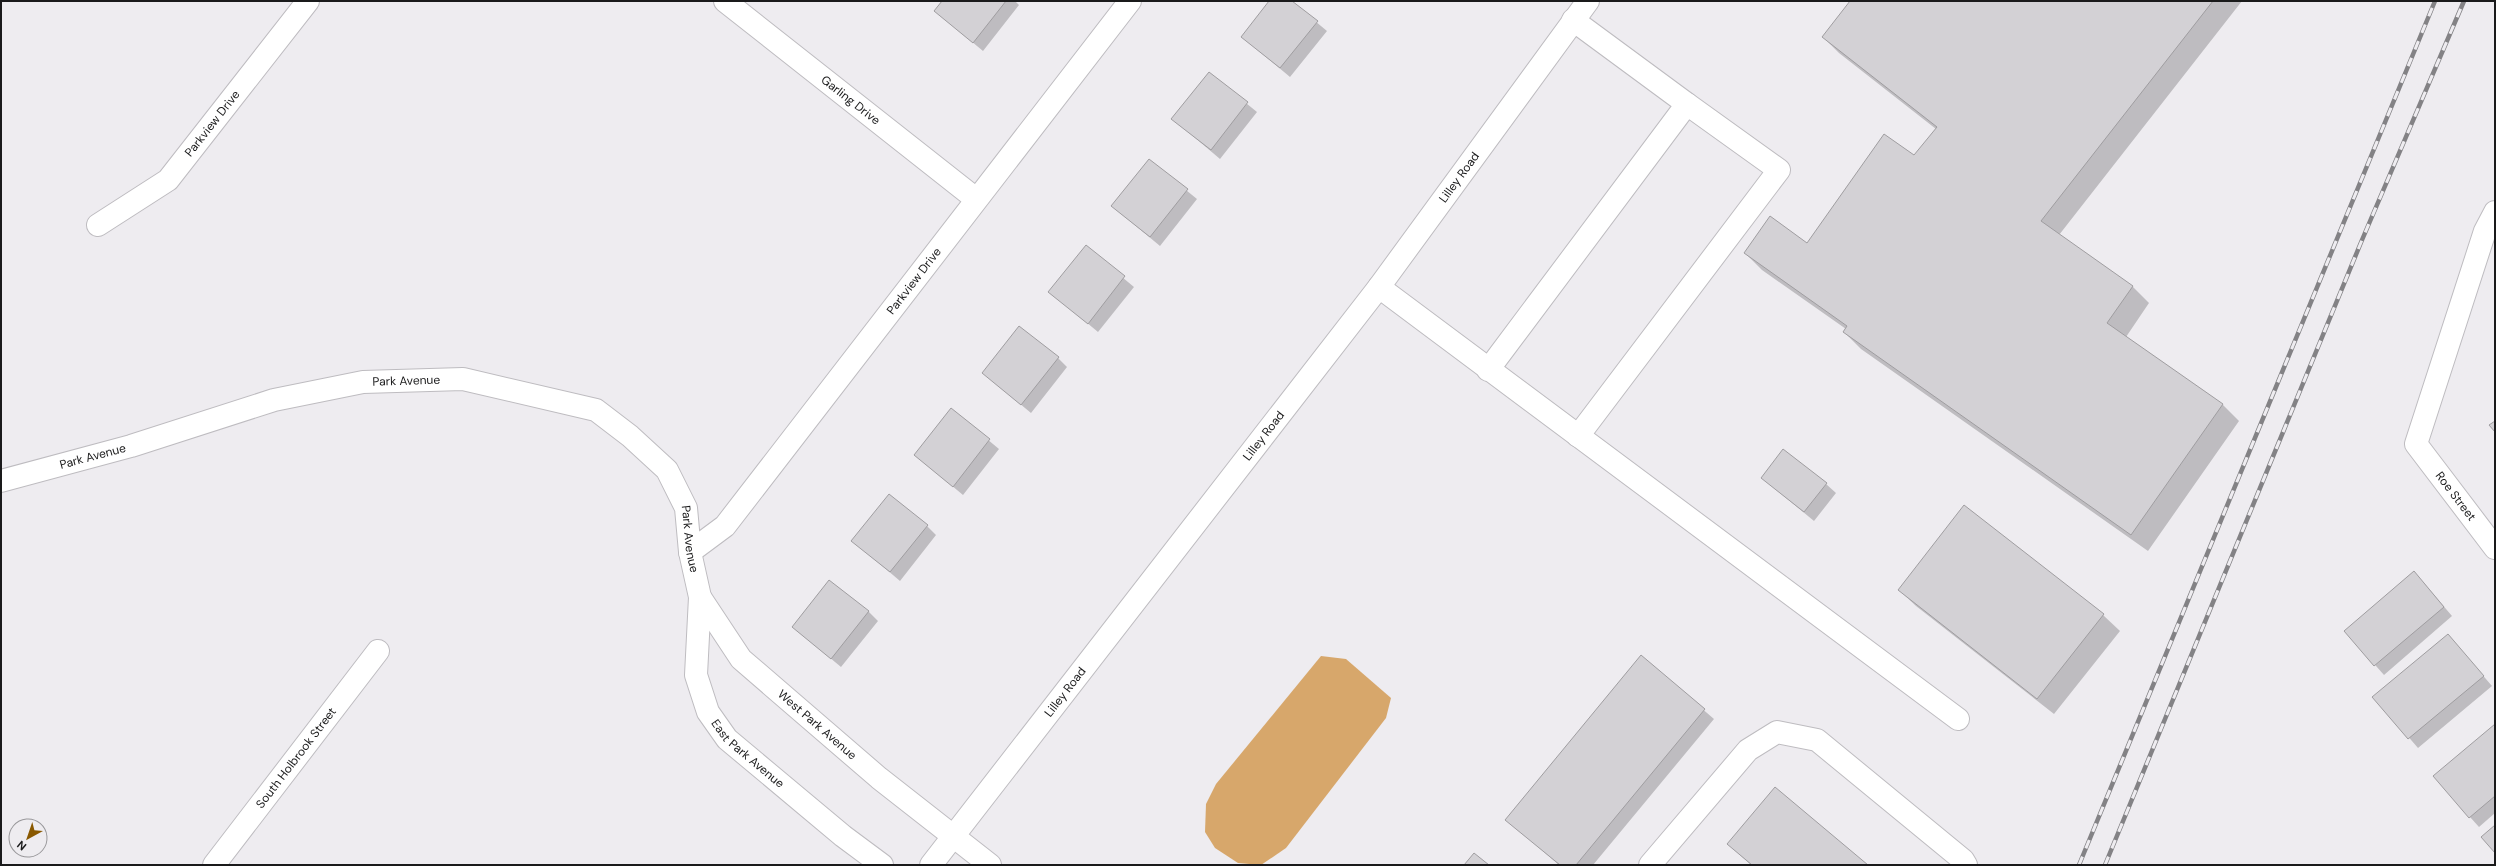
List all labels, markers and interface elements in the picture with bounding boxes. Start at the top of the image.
street label: Garling Drive [818,72,884,128]
street label: Parkview Drive [181,87,243,160]
street label: Lilley Road [1435,149,1483,206]
street label: Parkview Drive [883,244,945,318]
street label: Park Avenue [372,372,441,390]
street label: Lilley Road [1239,408,1288,464]
street label: Park Avenue [58,440,128,473]
street label: Roe Street [2432,468,2480,524]
street label: Park Avenue [678,505,702,574]
street label: Lilley Road [1041,664,1090,720]
street label: West Park Avenue [774,686,860,763]
street label: South Holbrook Street [252,704,340,812]
street label: East Park Avenue [708,716,788,792]
north arrow [8,818,48,858]
text: N [14,838,29,854]

